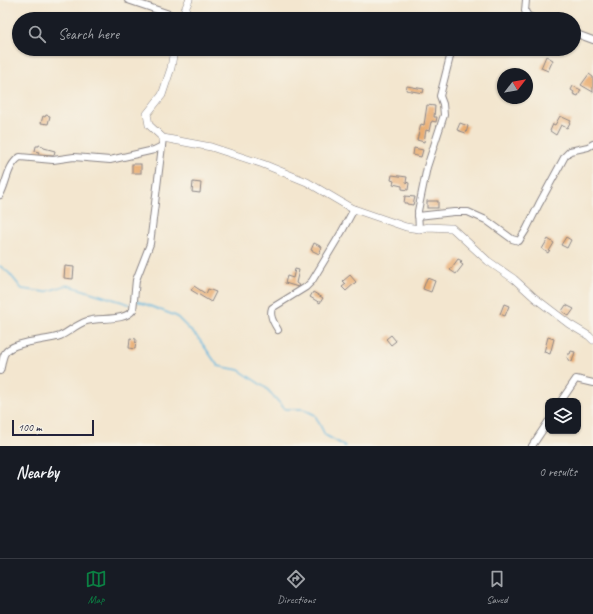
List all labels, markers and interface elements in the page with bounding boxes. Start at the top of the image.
search box [12,12,581,56]
icon: search [26,23,48,45]
text: Search here [58,25,119,44]
north arrow [497,68,533,104]
map controls [545,398,581,434]
button: layers [545,398,581,434]
scale bar [12,418,94,437]
text: 100 m [18,420,42,434]
text: Nearby [16,462,59,483]
text: 0 results [539,464,577,480]
tab: Map [85,568,107,606]
tab: Directions [277,568,316,606]
tab: Saved [486,568,508,606]

